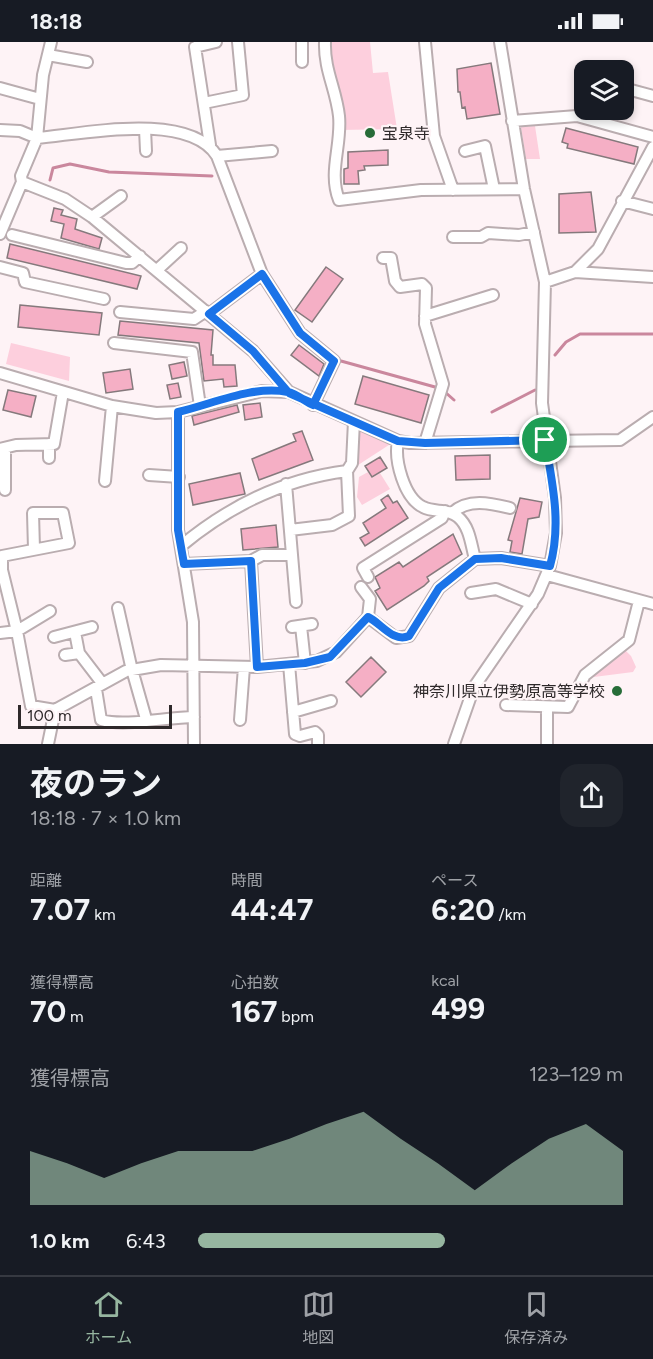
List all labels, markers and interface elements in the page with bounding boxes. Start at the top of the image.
text: 18:18 [30,8,82,35]
map controls [574,60,634,120]
button: layers [574,60,634,120]
place label: 宝泉寺 [382,124,430,143]
marker: 宝泉寺 [363,126,377,140]
pin [519,414,570,465]
icon: arrive [528,423,561,456]
place label: 神奈川県立伊勢原高等学校 [413,682,605,701]
marker: 神奈川県立伊勢原高等学校 [610,684,624,698]
scale bar [18,702,172,730]
text: 100 m [27,706,72,725]
text: 夜のラン [30,764,162,803]
button: share [560,764,623,827]
text: 18:18 · 7 × 1.0 km [30,806,181,830]
text: 距離 [30,871,62,890]
text: 時間 [231,871,263,890]
text: ペース [431,871,479,890]
text: 7.07 [30,891,90,928]
text: 44:47 [231,891,313,928]
text: 6:20 [431,891,495,928]
text: km [90,905,116,924]
text: /km [495,905,526,924]
text: kcal [431,971,459,990]
text: 獲得標高 [30,973,94,992]
text: 心拍数 [231,973,279,992]
text: 499 [431,990,485,1027]
text: 70 [30,993,66,1030]
text: 167 [231,993,277,1030]
text: m [66,1007,84,1026]
text: bpm [277,1007,314,1026]
text: 123–129 m [529,1062,623,1086]
text: 獲得標高 [30,1066,110,1090]
text: 1.0 km [30,1229,89,1253]
text: 6:43 [126,1229,166,1253]
tab: ホーム [85,1288,132,1348]
tab: 地図 [302,1288,335,1348]
tab: 保存済み [504,1288,568,1348]

